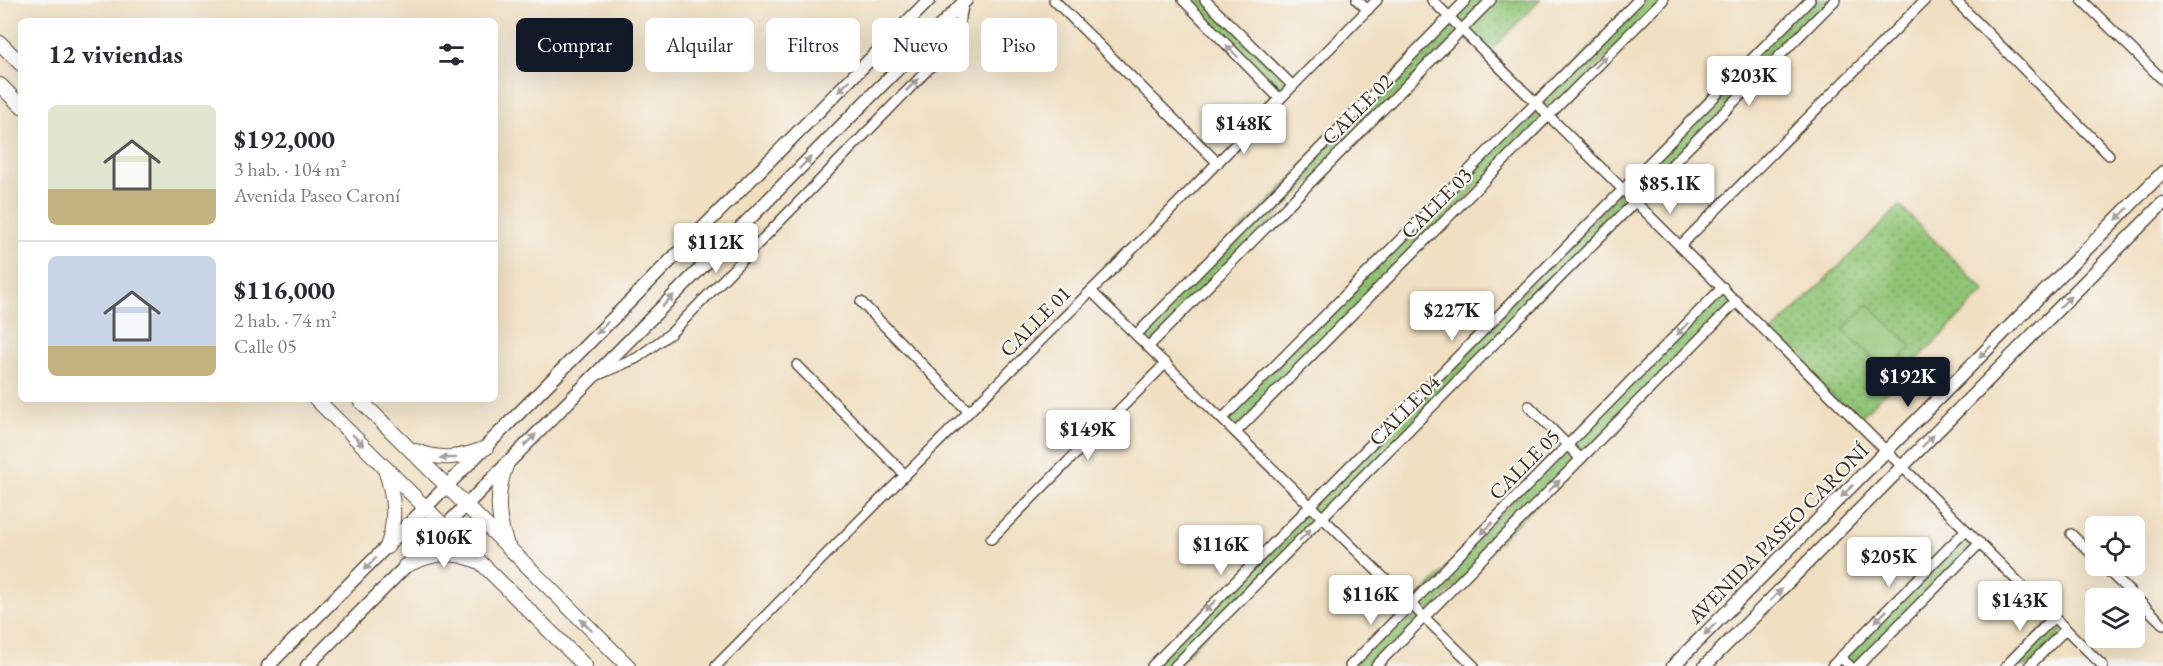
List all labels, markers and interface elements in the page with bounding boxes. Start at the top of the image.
chip: Comprar [516,18,633,72]
chip: Alquilar [645,18,754,72]
chip: Filtros [766,18,860,72]
chip: Nuevo [872,18,969,72]
chip: Piso [981,18,1057,72]
text: 12 viviendas [48,37,183,71]
icon: filters [435,38,468,71]
one-way arrow [1226,44,1240,58]
one-way arrow [1593,55,1608,69]
pin: $203K [1707,56,1791,107]
text: $203K [1721,62,1777,88]
street label: CALLE 02 [1316,68,1398,150]
one-way arrow [905,78,919,92]
one-way arrow [837,79,851,93]
pin: $148K [1202,104,1286,155]
text: $148K [1216,110,1272,136]
text: $192,000 [234,122,335,156]
icon: home [96,129,168,201]
text: 3 hab. · 104 m² [234,156,347,182]
one-way arrow [798,156,812,170]
street label: CALLE 03 [1395,162,1477,244]
pin: $85.1K [1621,164,1719,215]
text: $85.1K [1639,170,1701,196]
text: Avenida Paseo Caroní [234,182,400,208]
one-way arrow [2115,206,2129,220]
pin: $112K [674,223,758,274]
text: $112K [688,229,744,255]
text: $116,000 [234,273,335,307]
icon: home [96,280,168,352]
street label: CALLE 01 [994,280,1076,362]
pin: $227K [1410,291,1494,342]
one-way arrow [660,295,674,309]
one-way arrow [2058,295,2072,310]
text: $227K [1424,297,1480,323]
text: 2 hab. · 74 m² [234,307,337,333]
one-way arrow [596,321,610,335]
one-way arrow [1676,322,1690,336]
text: Calle 05 [234,333,297,359]
one-way arrow [1978,345,1992,359]
pin: $192K [1866,357,1950,408]
text: $192K [1880,363,1936,389]
street label: CALLE 04 [1363,368,1446,451]
pin: $149K [1046,410,1130,461]
text: $149K [1060,416,1116,442]
street label: CALLE 05 [1483,423,1565,505]
one-way arrow [350,433,364,447]
one-way arrow [523,433,537,447]
one-way arrow [1921,434,1935,449]
street label: AVENIDA PASEO CARONÍ [1681,437,1874,630]
one-way arrow [438,453,457,463]
one-way arrow [1547,478,1561,493]
one-way arrow [1841,483,1855,497]
map controls [2085,516,2145,648]
button: locate [2085,516,2145,576]
pin: $106K [402,518,486,569]
one-way arrow [1480,520,1494,534]
text: $106K [416,524,472,550]
pin: $116K [1179,525,1263,576]
one-way arrow [1298,528,1312,543]
text: $116K [1193,531,1249,557]
pin: $205K [1847,537,1931,588]
text: $205K [1861,543,1917,569]
one-way arrow [363,557,377,572]
pin: $116K [1329,575,1413,626]
text: $116K [1343,581,1399,607]
pin: $143K [1978,581,2062,632]
one-way arrow [1769,587,1783,602]
text: $143K [1992,587,2048,613]
button: layers [2085,588,2145,648]
one-way arrow [1203,599,1217,613]
one-way arrow [1874,609,1888,623]
one-way arrow [580,618,594,632]
one-way arrow [1703,622,1717,636]

